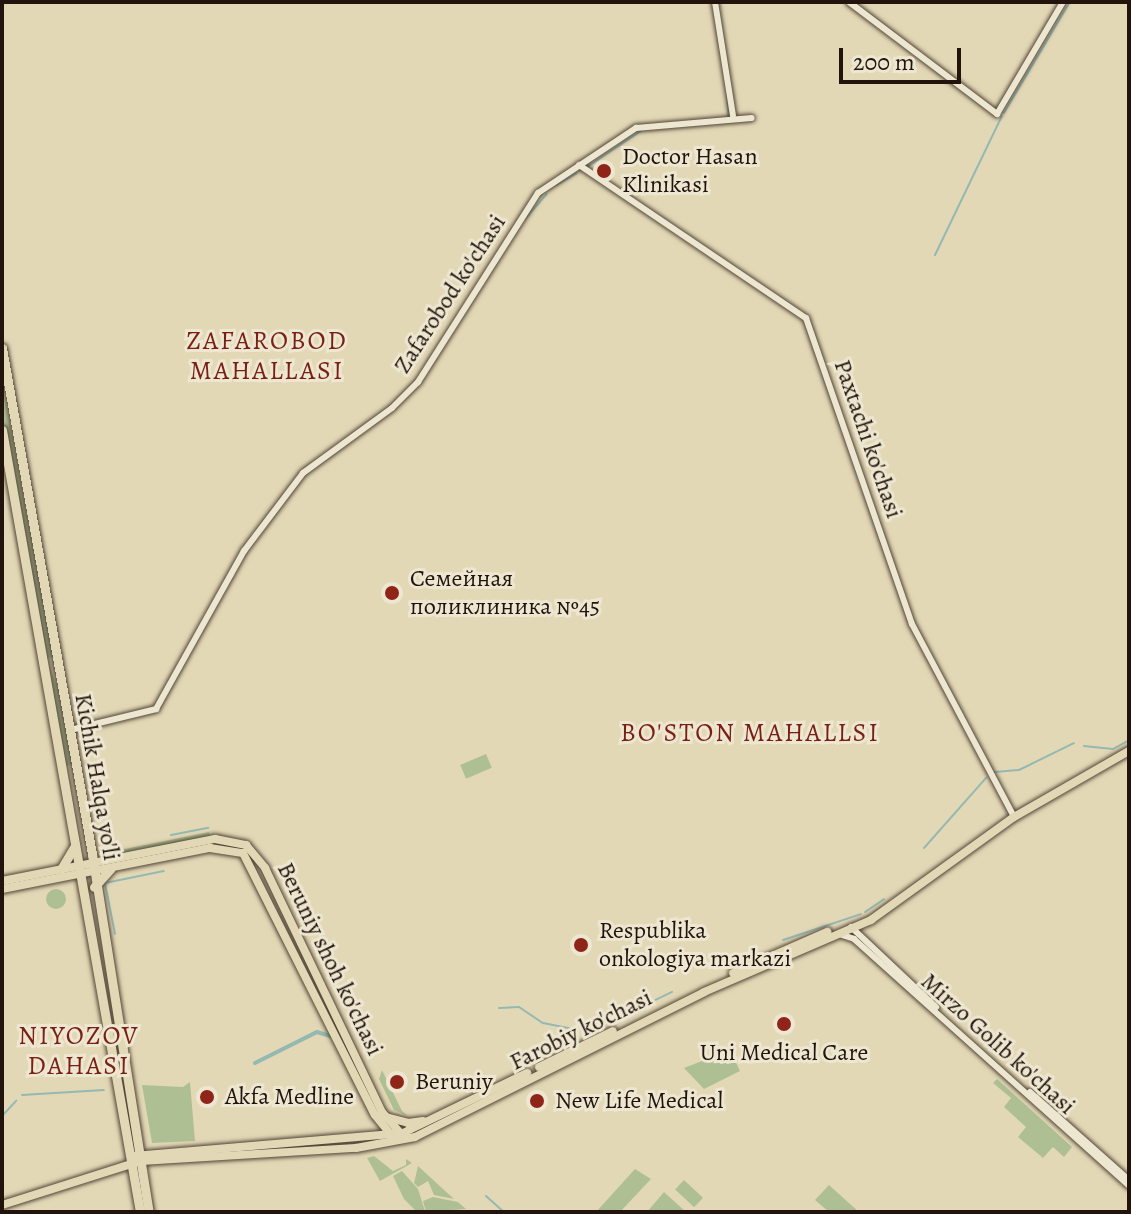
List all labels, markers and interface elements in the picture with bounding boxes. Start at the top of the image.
scale bar [843,32,965,82]
text: 200 m [853,46,915,78]
place label: Doctor Hasan Klinikasi [622,143,758,199]
marker: Doctor Hasan Klinikasi [593,160,615,182]
street label: Zafarobod ko'chasi [388,209,512,379]
district label: ZAFAROBOD MAHALLASI [186,325,348,386]
street label: Paxtachi ko'chasi [827,356,909,522]
place label: Семейная поликлиника №45 [410,565,600,621]
marker: Семейная поликлиника №45 [381,582,403,604]
street label: Kichik Halqa yo'li [68,691,126,863]
district label: BO'STON MAHALLSI [620,717,880,749]
street label: Beruniy shoh ko'chasi [271,858,389,1060]
place label: Respublika onkologiya markazi [599,917,791,973]
marker: Respublika onkologiya markazi [570,934,592,956]
street label: Mirzo Golib ko'chasi [915,967,1081,1121]
street label: Farobiy ko'chasi [505,983,657,1077]
marker: Uni Medical Care [773,1013,795,1035]
district label: NIYOZOV DAHASI [18,1020,140,1082]
place label: Uni Medical Care [700,1039,868,1067]
place label: Beruniy [415,1068,493,1096]
marker: Beruniy [386,1071,408,1093]
place label: Akfa Medline [225,1083,354,1111]
marker: Akfa Medline [196,1086,218,1108]
place label: New Life Medical [555,1087,723,1115]
marker: New Life Medical [526,1090,548,1112]

